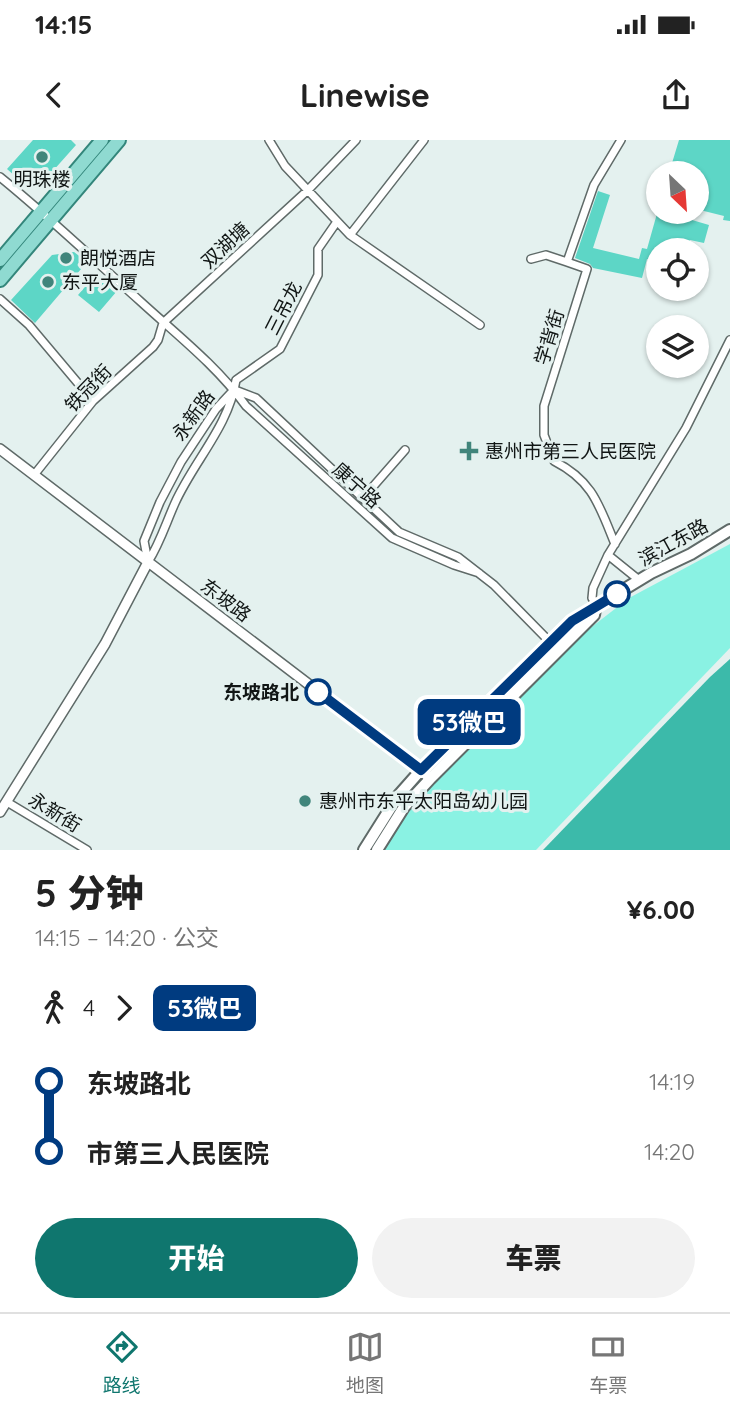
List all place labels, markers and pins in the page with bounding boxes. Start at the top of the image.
marker: 明珠楼 [34,149,50,165]
place label: 明珠楼 [13,167,71,191]
place label: 朗悦酒店 [80,246,156,270]
marker: 朗悦酒店 [58,250,74,266]
place label: 东平大厦 [62,270,138,294]
marker: 东平大厦 [40,274,56,290]
place label: 惠州市第三人民医院 [485,439,656,463]
marker: 惠州市第三人民医院 [459,441,479,461]
unlabelled marker [604,581,630,607]
marker: 东坡路北 [305,679,331,705]
place label: 东坡路北 [223,680,299,704]
place label: 惠州市东平太阳岛幼儿园 [319,789,528,813]
marker: 惠州市东平太阳岛幼儿园 [297,793,313,809]

